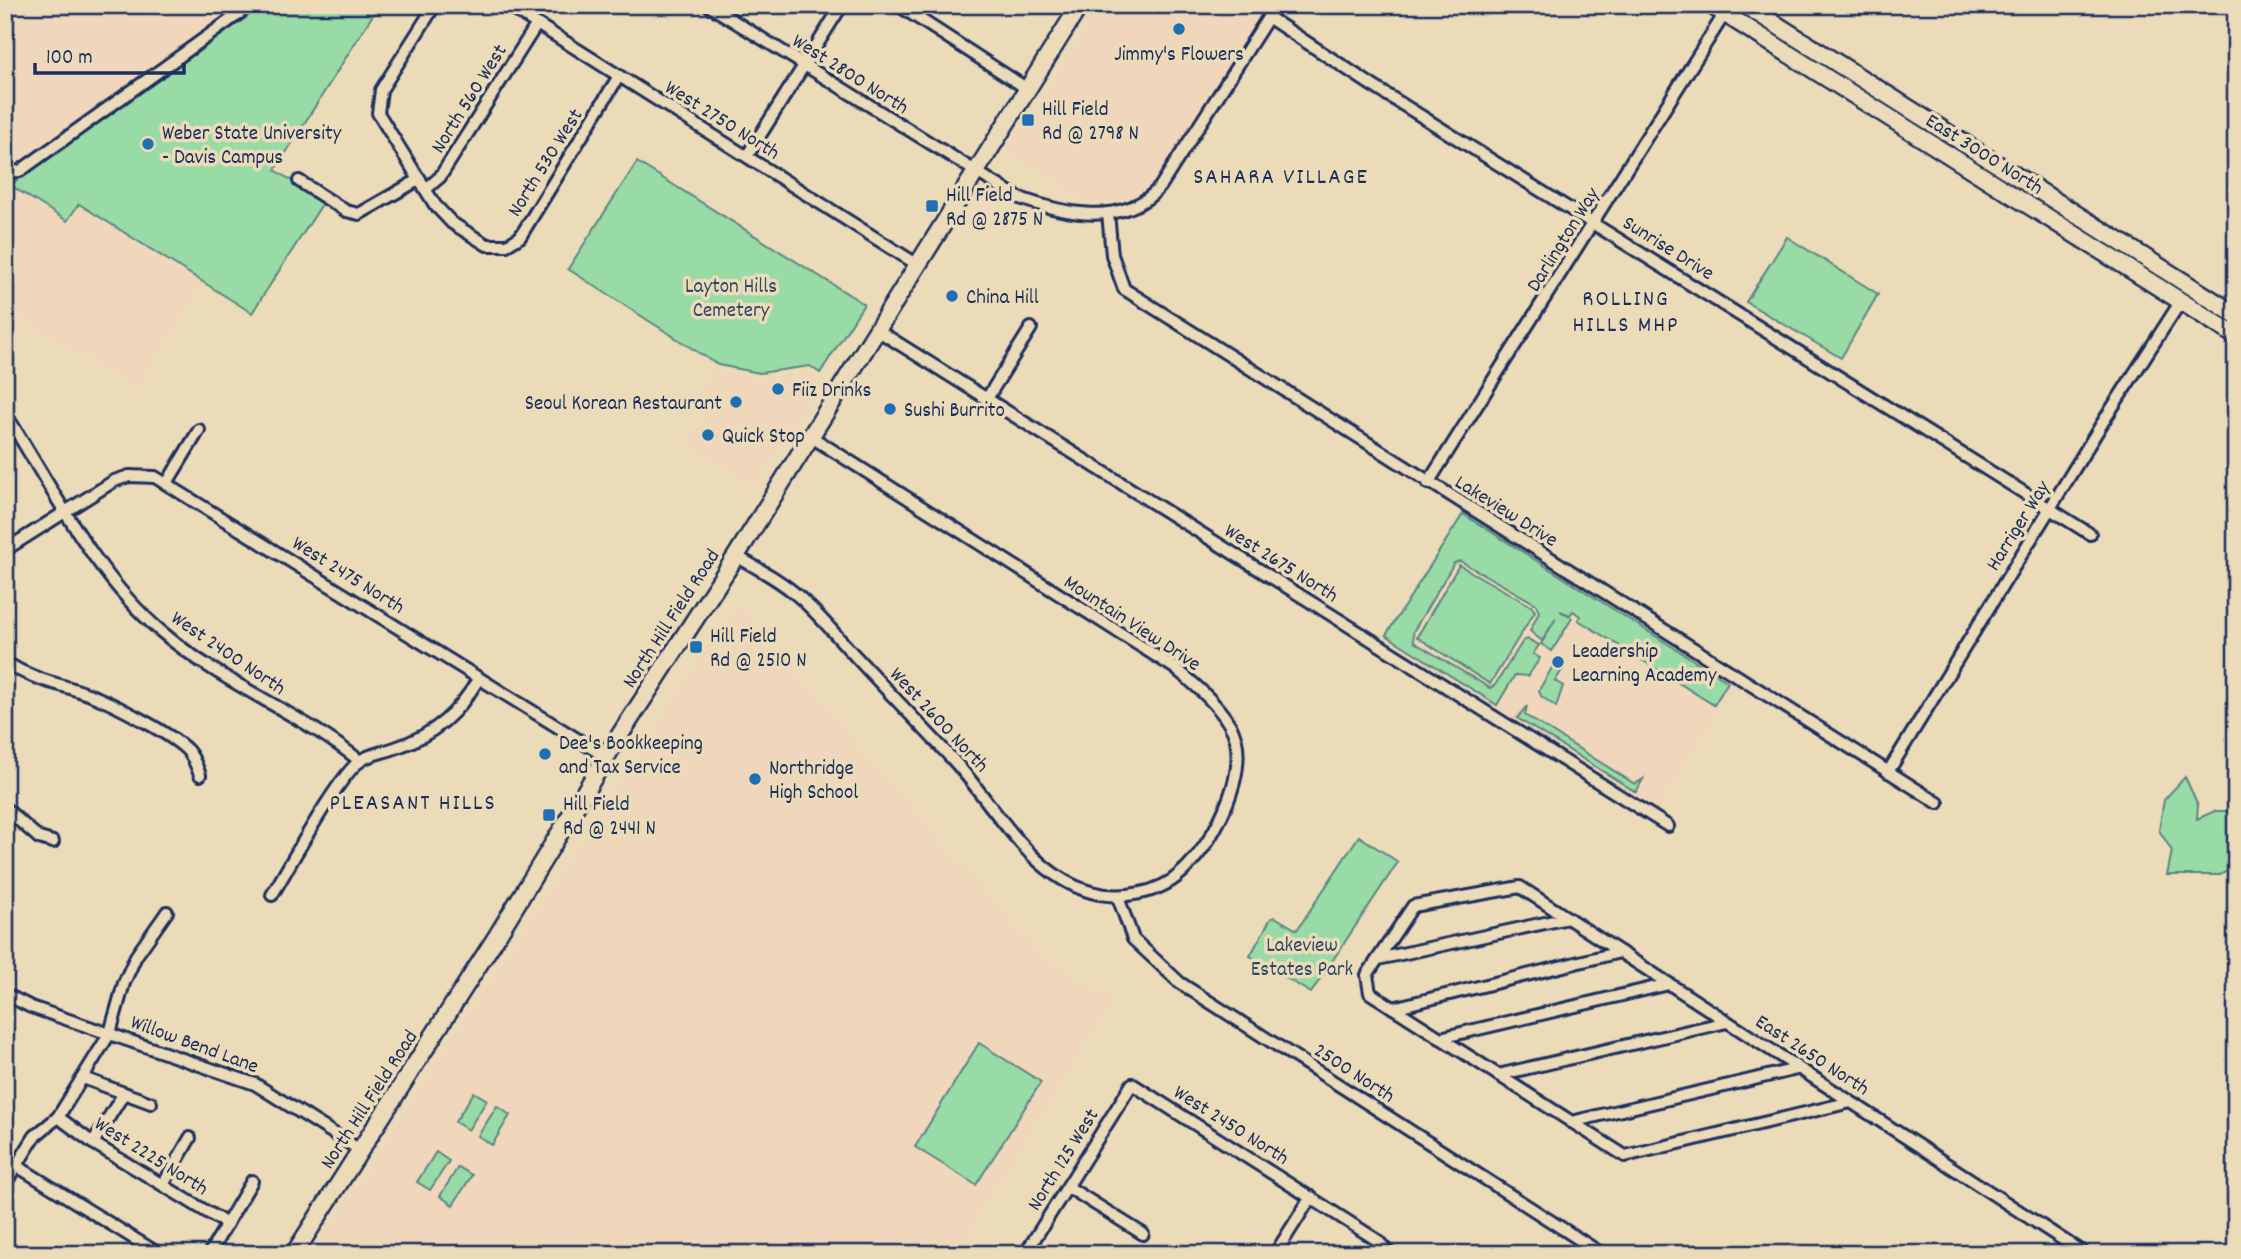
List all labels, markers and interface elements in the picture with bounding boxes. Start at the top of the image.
marker: Jimmy's Flowers [1171,21,1187,37]
street label: West 2800 North [785,28,914,123]
scale bar [35,32,184,76]
street label: North 560 West [425,39,516,160]
place label: Jimmy's Flowers [1114,41,1244,71]
text: 100 m [46,44,93,74]
street label: West 2750 North [658,74,785,169]
place label: Hill Field Rd @ 2798 N [1042,96,1139,150]
street label: North 530 West [501,103,592,224]
street label: East 3000 North [1919,107,2048,204]
marker: Hill Field Rd @ 2798 N [1020,112,1036,128]
place label: Weber State University - Davis Campus [162,120,342,174]
marker: Weber State University - Davis Campus [140,136,156,152]
district label: SAHARA VILLAGE [1193,162,1369,195]
place label: Hill Field Rd @ 2875 N [946,182,1043,236]
street label: Darlington Way [1520,182,1609,299]
marker: Hill Field Rd @ 2875 N [924,198,940,214]
street label: Sunrise Drive [1616,210,1719,290]
park label: Layton Hills Cemetery [685,273,777,327]
place label: China Hill [966,284,1039,314]
district label: ROLLING HILLS MHP [1573,284,1679,343]
marker: China Hill [944,288,960,304]
place label: Fiiz Drinks [792,377,871,407]
marker: Fiiz Drinks [770,381,786,397]
place label: Seoul Korean Restaurant [525,390,722,420]
marker: Seoul Korean Restaurant [728,394,744,410]
place label: Sushi Burrito [904,397,1005,427]
marker: Sushi Burrito [882,401,898,417]
place label: Quick Stop [722,423,805,453]
marker: Quick Stop [700,427,716,443]
street label: Lakeview Drive [1448,469,1563,556]
street label: Harriger Way [1980,475,2059,578]
street label: West 2675 North [1217,517,1343,612]
street label: West 2475 North [285,530,410,623]
street label: North Hill Field Road [616,544,729,695]
street label: Mountain View Drive [1057,569,1206,680]
street label: West 2400 North [164,605,291,704]
place label: Hill Field Rd @ 2510 N [710,623,807,677]
place label: Leadership Learning Academy [1572,638,1717,692]
marker: Hill Field Rd @ 2510 N [688,639,704,655]
marker: Leadership Learning Academy [1550,654,1566,670]
street label: West 2600 North [881,662,995,781]
place label: Dee's Bookkeeping and Tax Service [559,730,703,784]
marker: Dee's Bookkeeping and Tax Service [537,746,553,762]
place label: Northridge High School [769,755,858,809]
marker: Northridge High School [747,771,763,787]
district label: PLEASANT HILLS [329,788,497,821]
place label: Hill Field Rd @ 2441 N [563,791,656,845]
marker: Hill Field Rd @ 2441 N [541,807,557,823]
park label: Lakeview Estates Park [1251,932,1353,986]
street label: East 2650 North [1748,1008,1875,1105]
street label: Willow Bend Lane [126,1009,262,1083]
street label: North Hill Field Road [314,1025,427,1176]
street label: 2500 North [1307,1037,1400,1112]
street label: West 2450 North [1167,1079,1294,1174]
street label: North 125 West [1021,1103,1108,1218]
street label: West 2225 North [87,1110,213,1205]

